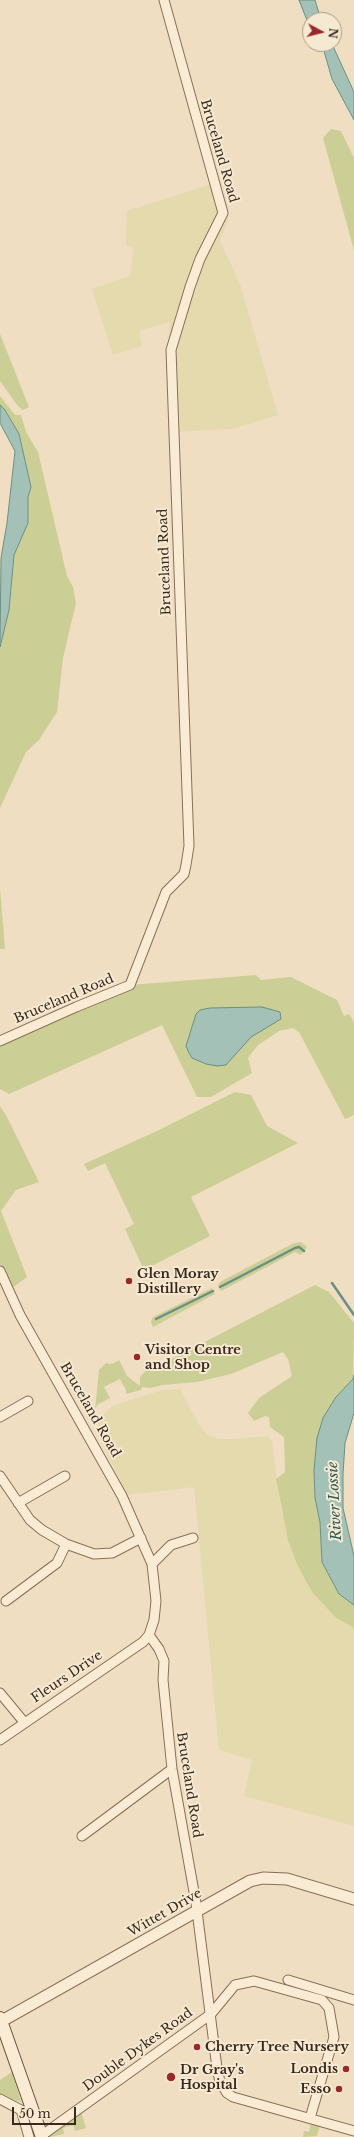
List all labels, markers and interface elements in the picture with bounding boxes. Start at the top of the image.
north arrow [302,12,342,52]
text: N [325,27,340,39]
street label: Bruceland Road [197,98,241,204]
street label: Bruceland Road [155,508,175,616]
street label: Bruceland Road [12,971,116,1027]
place label: Glen Moray Distillery [137,1266,219,1297]
marker: Glen Moray Distillery [124,1276,134,1286]
place label: Visitor Centre and Shop [145,1342,241,1373]
marker: Visitor Centre and Shop [132,1352,142,1362]
street label: Bruceland Road [57,1360,123,1460]
water label: River Lossie [325,1461,345,1541]
street label: Fleurs Drive [29,1648,105,1706]
street label: Bruceland Road [173,1731,205,1839]
street label: Wittet Drive [125,1886,205,1940]
street label: Double Dykes Road [80,2005,196,2095]
place label: Cherry Tree Nursery [205,2039,349,2055]
marker: Cherry Tree Nursery [192,2042,202,2052]
place label: Londis [290,2061,338,2077]
place label: Dr Gray's Hospital [180,2062,244,2093]
marker: Londis [341,2064,351,2074]
marker: Dr Gray's Hospital [165,2071,177,2083]
place label: Esso [300,2081,331,2097]
marker: Esso [334,2084,344,2094]
scale bar [14,2099,78,2125]
text: 50 m [19,2106,51,2121]

